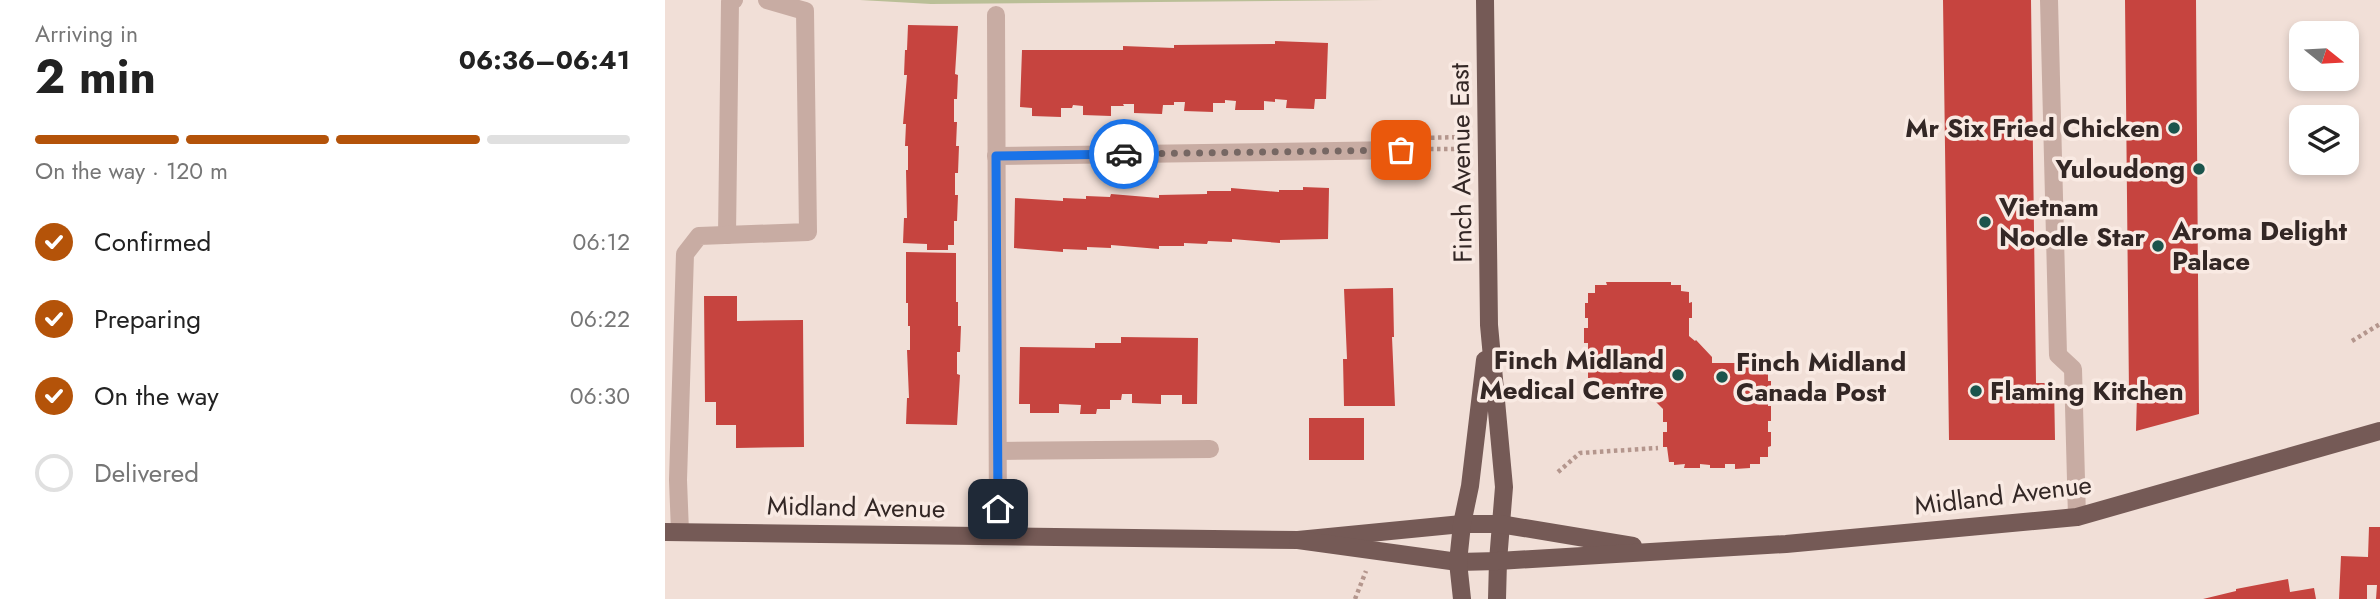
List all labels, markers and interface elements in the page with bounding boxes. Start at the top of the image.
text: Arriving in [35,17,138,51]
north arrow [2289,21,2359,91]
map controls [2289,21,2359,175]
text: 06:36–06:41 [459,41,630,79]
text: 2 min [35,44,156,110]
street label: Finch Avenue East [1440,62,1482,263]
button: layers [2289,105,2359,175]
place label: Mr Six Fried Chicken [1905,109,2160,147]
courier [1089,119,1159,189]
pin [1371,120,1431,180]
marker: Mr Six Fried Chicken [2166,120,2182,136]
icon: bag [1382,131,1420,169]
icon: car [1105,135,1143,173]
place label: Yuloudong [2054,150,2185,188]
text: On the way · 120 m [35,154,228,188]
marker: Yuloudong [2191,161,2207,177]
place label: Vietnam Noodle Star [1998,188,2146,256]
place label: Aroma Delight Palace [2171,212,2348,280]
marker: Vietnam Noodle Star [1977,214,1993,230]
icon: check [35,223,73,261]
text: Confirmed [94,223,211,261]
text: 06:12 [573,225,630,259]
marker: Aroma Delight Palace [2150,238,2166,254]
icon: check [35,300,73,338]
text: Preparing [94,300,201,338]
text: 06:22 [570,302,630,336]
place label: Finch Midland Medical Centre [1480,341,1664,409]
place label: Finch Midland Canada Post [1736,343,1906,411]
marker: Finch Midland Medical Centre [1670,367,1686,383]
marker: Finch Midland Canada Post [1714,369,1730,385]
place label: Flaming Kitchen [1990,372,2184,410]
icon: check [35,377,73,415]
text: On the way [94,377,219,415]
text: 06:30 [570,379,630,413]
marker: Flaming Kitchen [1968,383,1984,399]
text: Delivered [94,454,199,492]
street label: Midland Avenue [1912,465,2094,525]
pin [968,479,1028,539]
street label: Midland Avenue [766,486,946,528]
icon: home [979,490,1017,528]

